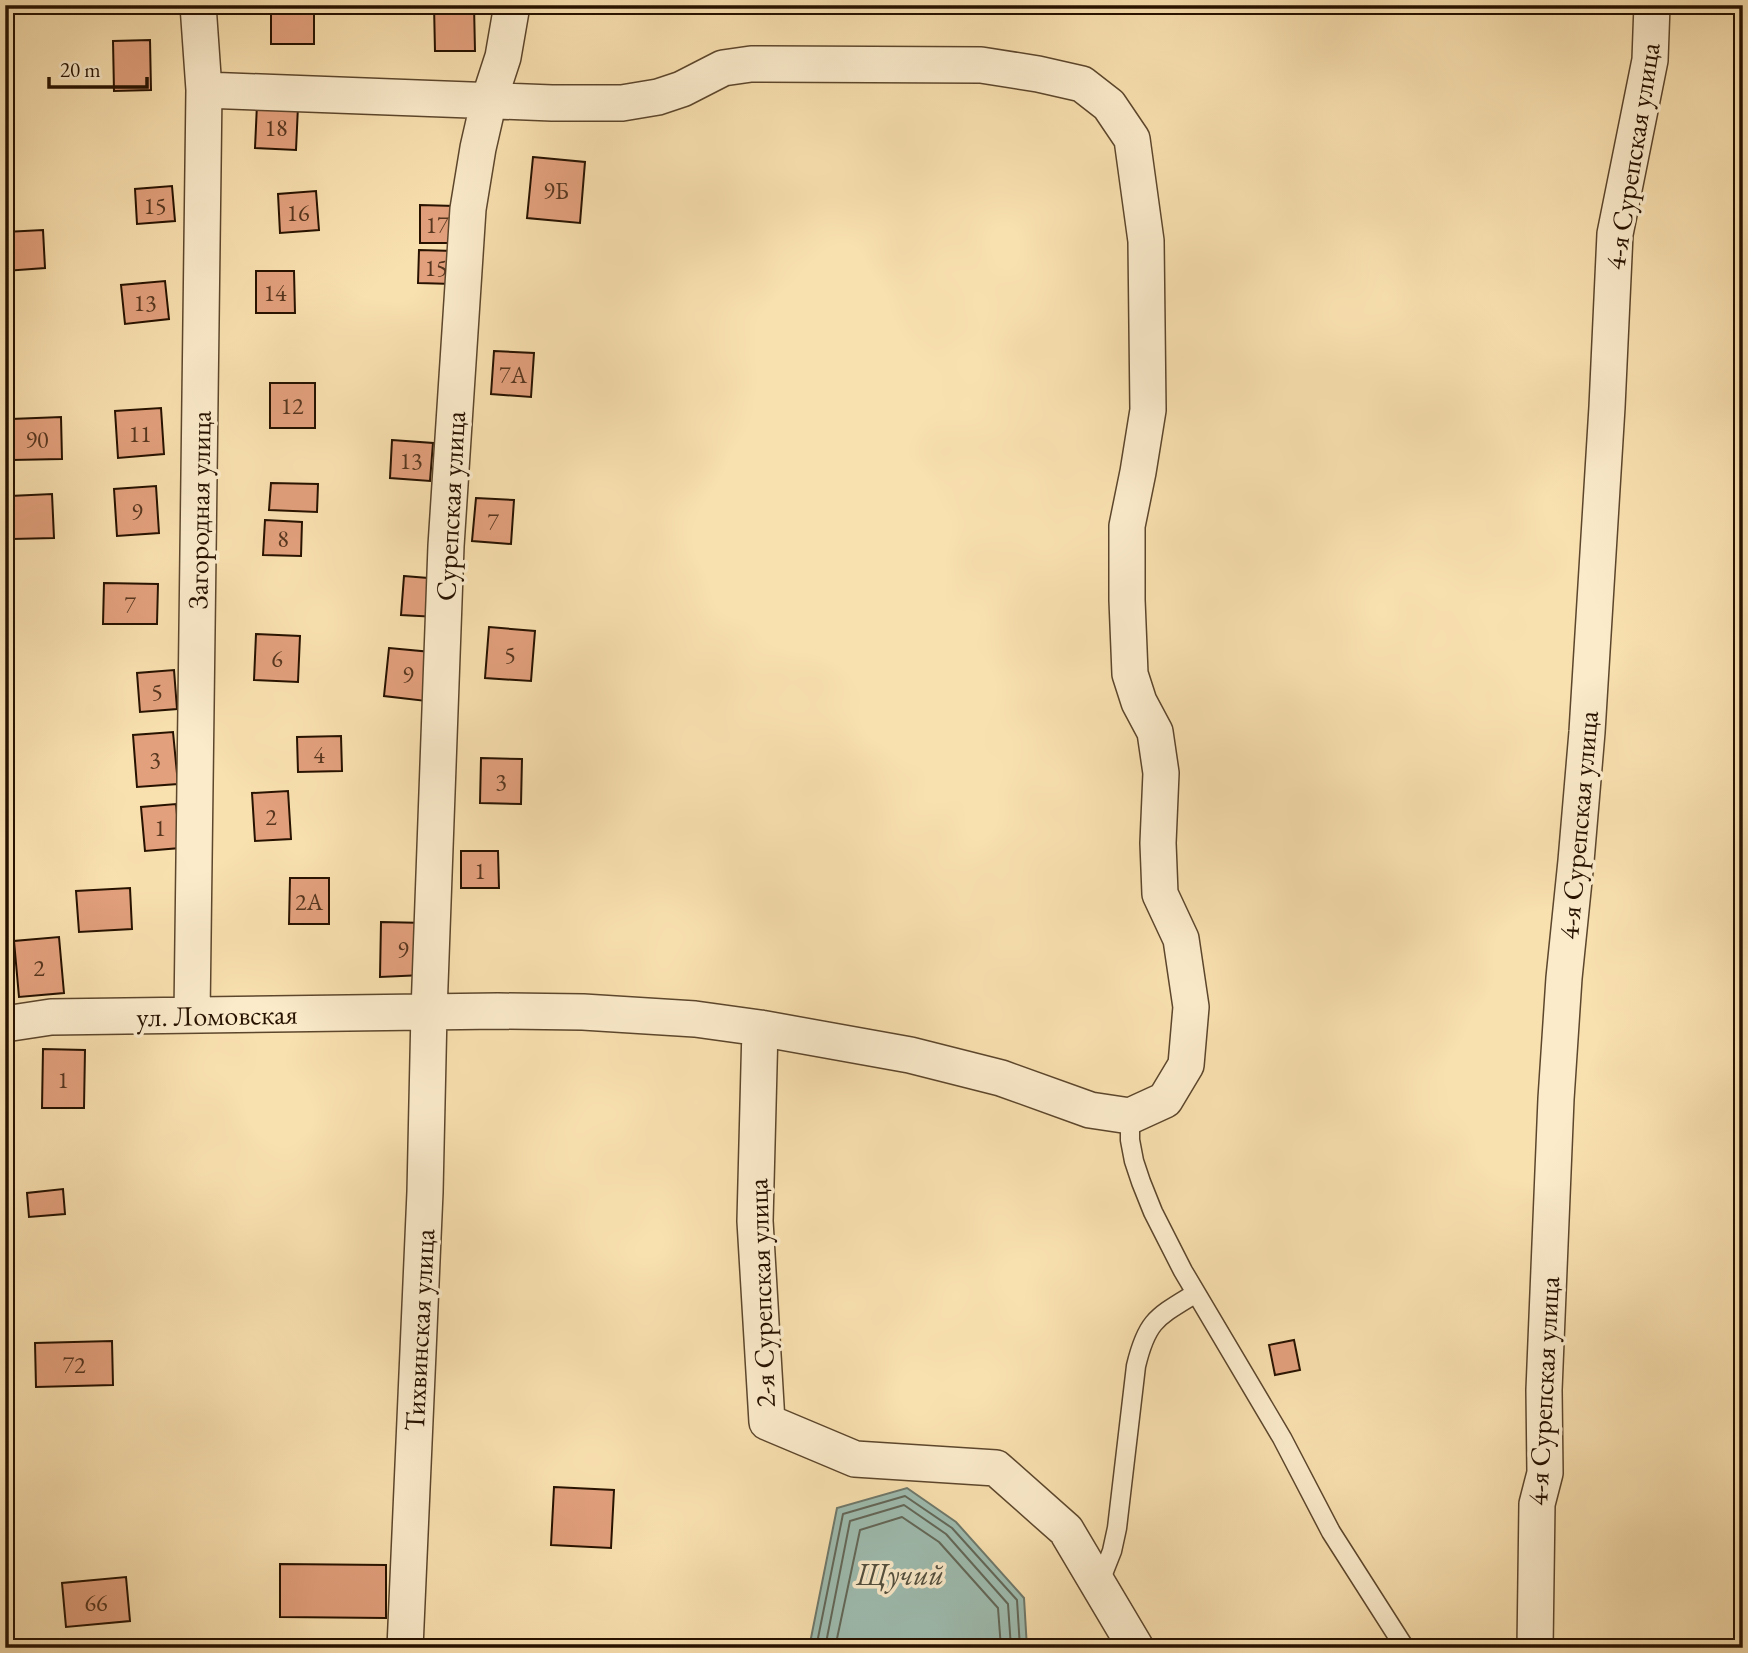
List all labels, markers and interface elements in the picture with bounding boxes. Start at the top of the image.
street label: 4-я Сурепская улица [1596,39,1668,272]
scale bar [49,46,147,90]
text: 20 m [60,56,101,83]
house number: 18 [264,112,288,143]
house number: 9Б [543,175,569,206]
house number: 15 [143,190,167,221]
house number: 16 [286,197,310,228]
house number: 17 [425,209,449,240]
house number: 15 [424,252,448,283]
house number: 14 [263,277,287,308]
house number: 13 [133,287,157,318]
house number: 7А [499,359,527,390]
house number: 12 [280,390,304,421]
street label: Загородная улица [179,409,219,610]
street label: Сурепская улица [427,409,473,602]
house number: 11 [128,418,152,449]
house number: 90 [25,424,49,455]
house number: 13 [399,445,423,476]
house number: 9 [131,496,143,527]
house number: 7 [487,506,499,537]
house number: 8 [277,523,289,554]
house number: 7 [124,589,136,620]
house number: 5 [504,639,516,670]
house number: 6 [271,643,283,674]
house number: 9 [402,659,414,690]
house number: 5 [151,676,163,707]
street label: 4-я Сурепская улица [1550,708,1606,941]
house number: 4 [313,739,325,770]
house number: 3 [149,744,161,775]
house number: 3 [495,766,507,797]
house number: 2 [265,801,277,832]
house number: 1 [154,812,166,843]
house number: 1 [474,855,486,886]
house number: 2А [295,886,323,917]
house number: 9 [397,934,409,965]
house number: 2 [33,952,45,983]
street label: ул. Ломовская [136,996,298,1034]
house number: 1 [57,1064,69,1095]
street label: 2-я Сурепская улица [739,1177,783,1408]
street label: Тихвинская улица [396,1227,442,1432]
street label: 4-я Сурепская улица [1519,1275,1567,1507]
house number: 72 [62,1349,86,1380]
water label: Щучий [855,1555,944,1594]
house number: 66 [84,1587,108,1618]

